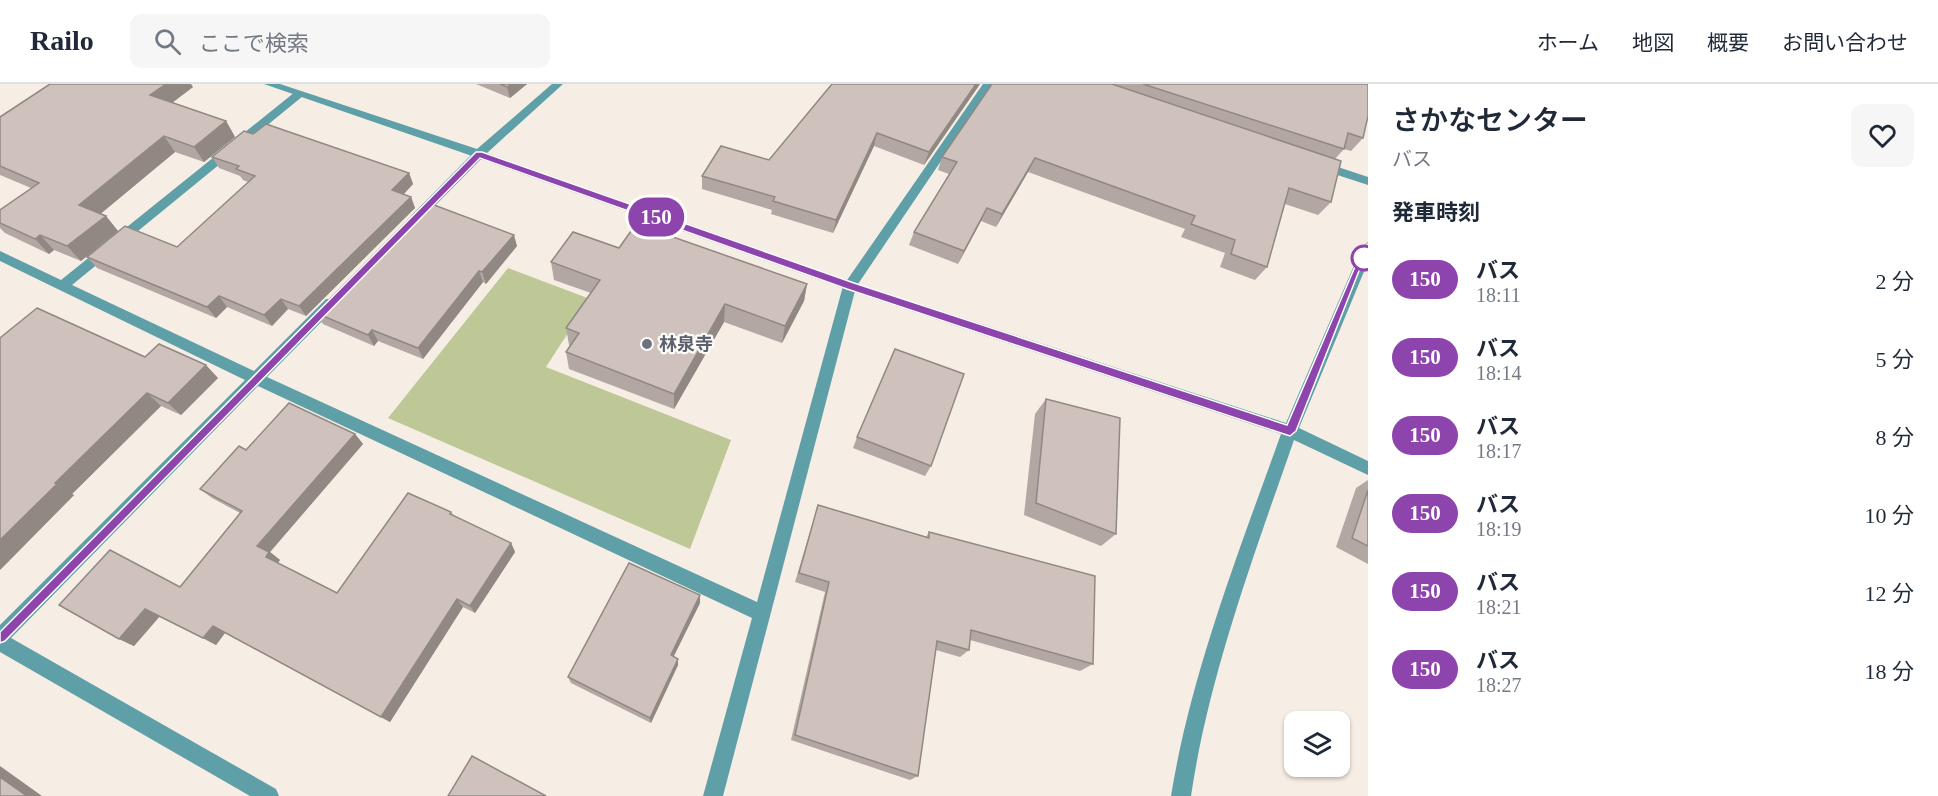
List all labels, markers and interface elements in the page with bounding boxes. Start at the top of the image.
search box [130,14,550,68]
text: Railo [30,25,94,56]
icon: search [151,25,184,58]
text: ここで検索 [199,31,309,56]
text: ホーム [1537,31,1599,55]
text: 地図 [1632,31,1674,55]
text: 概要 [1707,31,1749,55]
text: お問い合わせ [1782,31,1908,55]
button: heart [1851,104,1914,167]
text: さかなセンター [1392,105,1588,136]
text: バス [1392,148,1432,170]
line badge: 150 [622,198,690,236]
text: 発車時刻 [1392,200,1480,225]
text: 150 [640,205,672,229]
unlabelled marker [1351,245,1377,271]
text: バス [1476,258,1520,283]
text: 150 [1409,267,1441,291]
text: 2 分 [1875,269,1914,294]
text: 18:11 [1476,284,1521,306]
place label: 林泉寺 [659,334,713,354]
text: バス [1476,336,1520,361]
marker: 林泉寺 [640,337,654,351]
text: 150 [1409,345,1441,369]
text: 5 分 [1875,347,1914,372]
text: 18:14 [1476,362,1522,384]
text: バス [1476,414,1520,439]
text: 150 [1409,423,1441,447]
text: 8 分 [1875,425,1914,450]
text: 18:17 [1476,440,1522,462]
text: バス [1476,492,1520,517]
text: 150 [1409,501,1441,525]
text: 10 分 [1864,503,1914,528]
text: 18:19 [1476,518,1522,540]
text: バス [1476,570,1520,595]
text: 150 [1409,579,1441,603]
text: 12 分 [1864,581,1914,606]
text: 18:21 [1476,596,1522,618]
text: バス [1476,648,1520,673]
text: 150 [1409,657,1441,681]
text: 18 分 [1864,659,1914,684]
text: 18:27 [1476,674,1522,696]
map controls [1284,711,1350,777]
button: layers [1284,711,1350,777]

